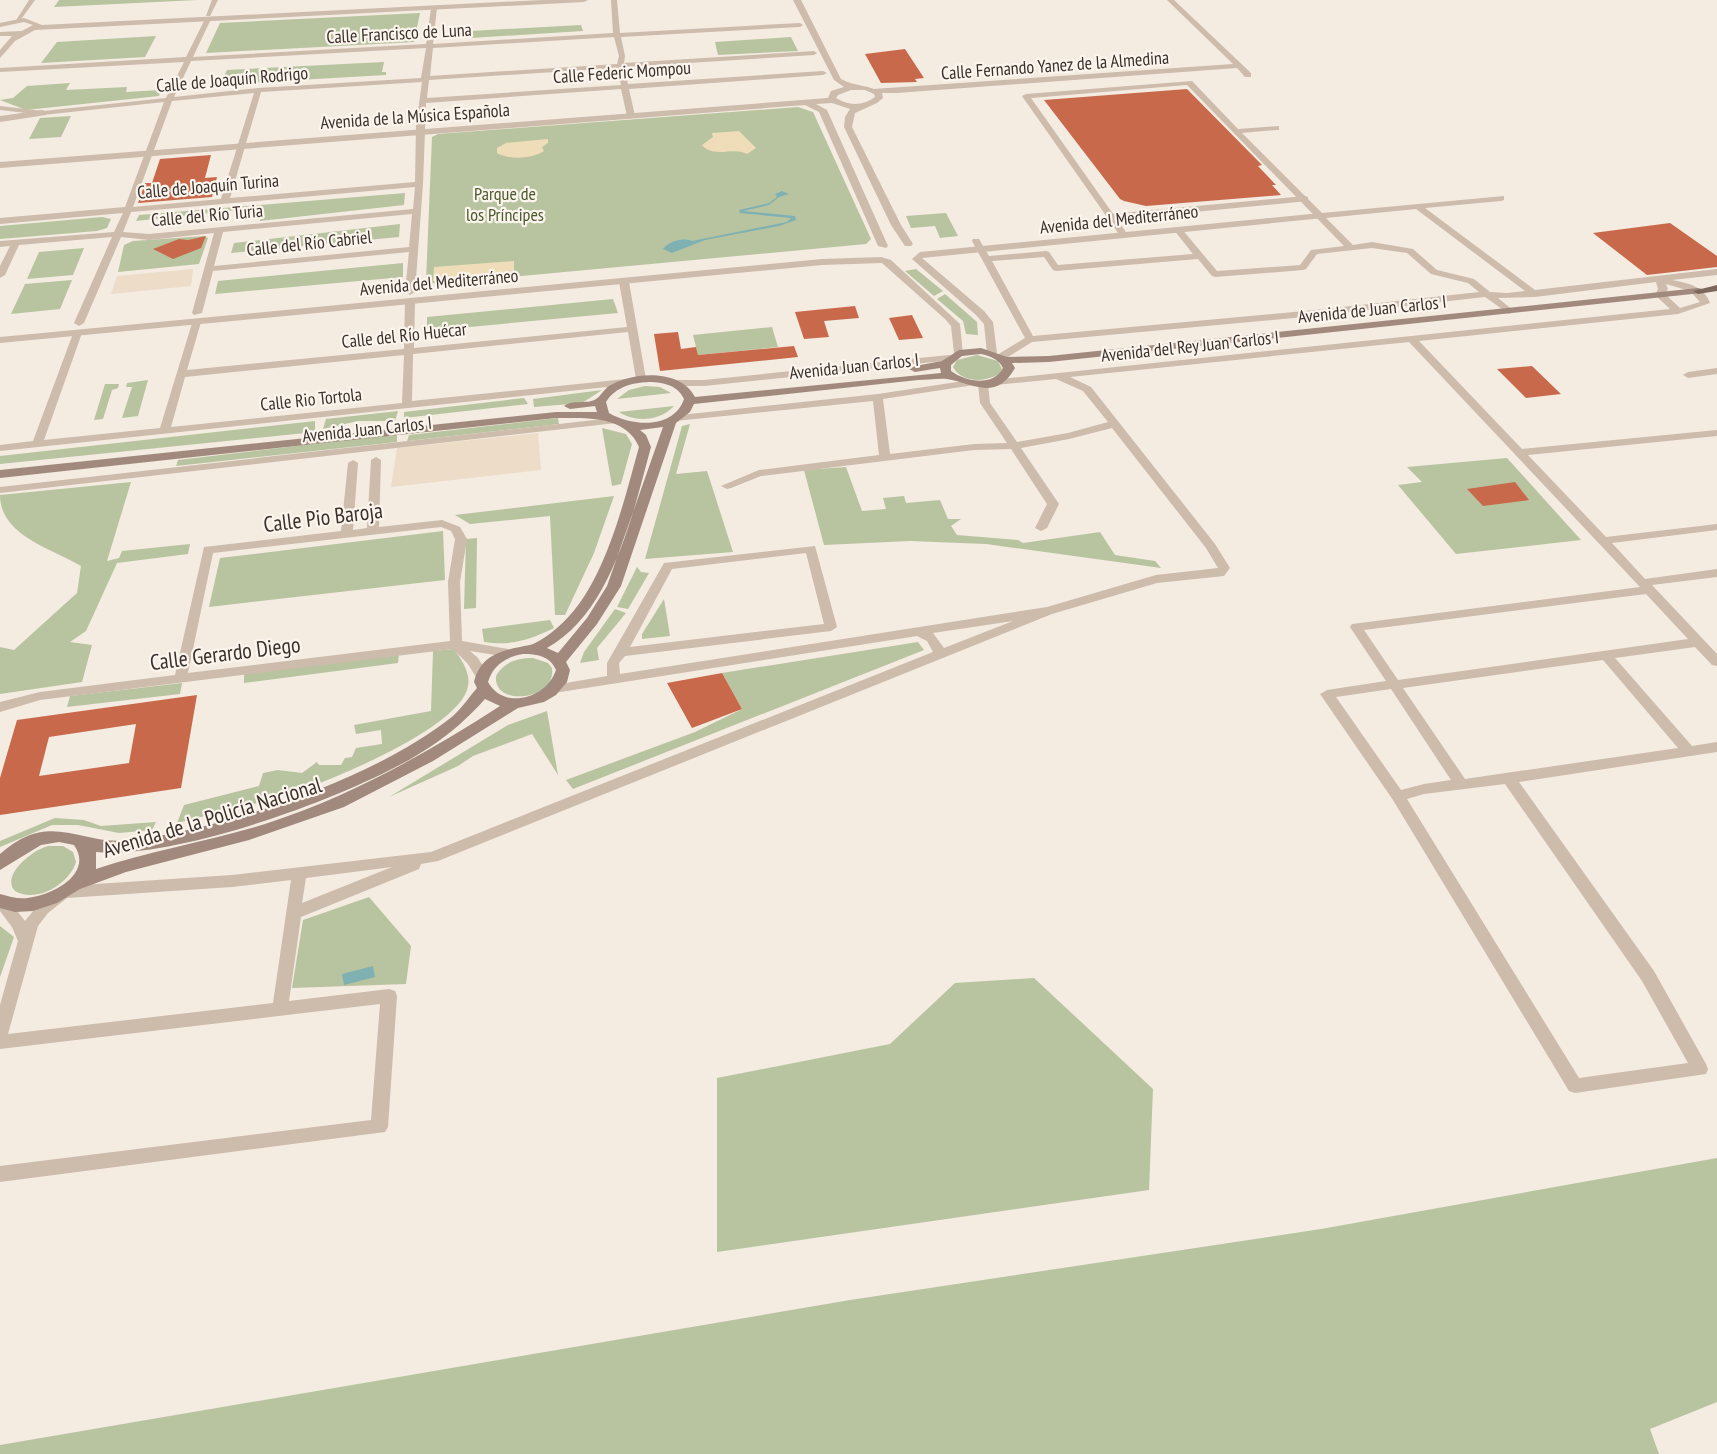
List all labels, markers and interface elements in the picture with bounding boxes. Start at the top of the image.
street label: Calle Francisco de Luna [326,18,472,48]
street label: Calle Fernando Yanez de la Almedina [940,46,1170,84]
street label: Calle Federic Mompou [552,56,692,88]
street label: Calle de Joaquín Rodrigo [155,61,309,97]
street label: Avenida de la Música Española [319,98,511,134]
street label: Calle de Joaquín Turina [136,168,280,204]
park label: Parque de los Príncipes [466,182,544,226]
street label: Calle del Río Turia [150,199,264,231]
street label: Avenida del Mediterráneo [1039,199,1200,239]
street label: Calle del Río Cabriel [245,225,374,261]
street label: Avenida del Mediterráneo [359,264,519,300]
street label: Avenida de Juan Carlos I [1297,290,1447,328]
street label: Calle del Río Huécar [340,317,468,353]
street label: Avenida del Rey Juan Carlos I [1100,325,1280,367]
street label: Avenida Juan Carlos I [788,348,920,384]
street label: Calle Rio Tortola [259,382,363,416]
street label: Avenida Juan Carlos I [301,411,433,447]
street label: Calle Pio Baroja [262,496,384,538]
street label: Calle Gerardo Diego [148,630,302,676]
street label: Avenida de la Policía Nacional [99,770,326,864]

